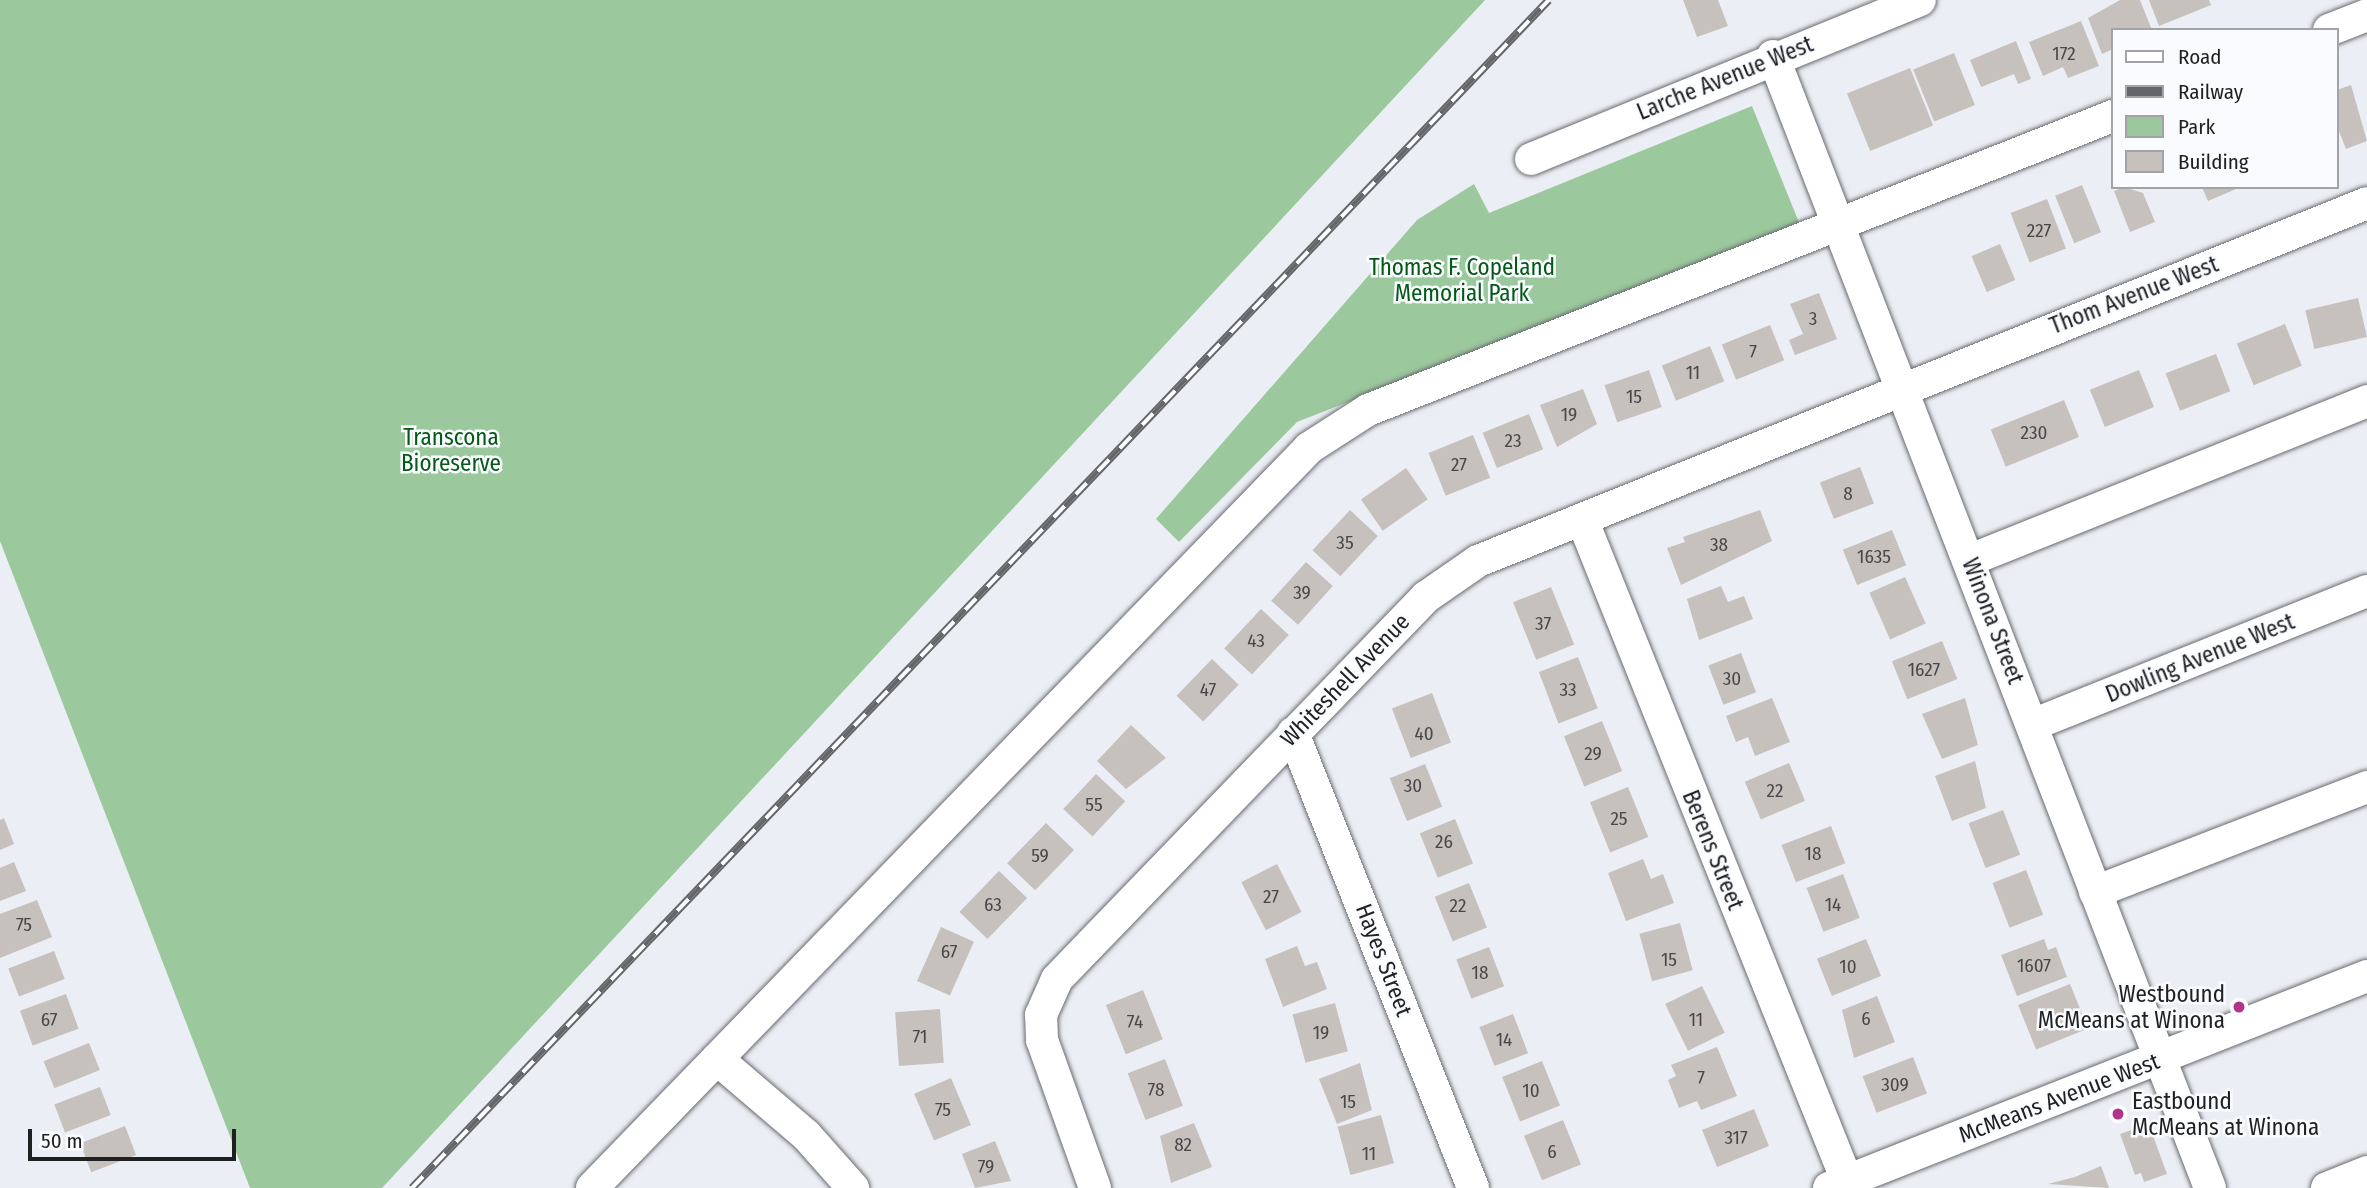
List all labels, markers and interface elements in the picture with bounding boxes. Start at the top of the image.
legend [2112,28,2339,189]
street label: Larche Avenue West [1633,30,1817,126]
house number: 172 [2052,43,2076,65]
text: Road [2178,44,2222,70]
text: Railway [2178,79,2243,105]
text: Park [2178,114,2215,140]
text: Building [2178,149,2249,175]
house number: 227 [2027,220,2051,242]
street label: Thom Avenue West [2046,250,2222,340]
park label: Thomas F. Copeland Memorial Park [1369,253,1555,307]
house number: 3 [1809,308,1817,330]
house number: 7 [1749,341,1757,363]
house number: 11 [1686,362,1700,384]
house number: 15 [1626,386,1642,408]
house number: 19 [1561,404,1577,426]
house number: 230 [2021,422,2047,444]
park label: Transcona Bioreserve [401,423,501,477]
house number: 23 [1505,430,1521,452]
house number: 27 [1451,454,1467,476]
house number: 8 [1843,483,1853,505]
house number: 35 [1336,532,1354,554]
house number: 38 [1710,534,1728,556]
house number: 1635 [1857,546,1891,568]
street label: Winona Street [1956,554,2030,688]
house number: 39 [1293,582,1311,604]
street label: Whiteshell Avenue [1275,608,1415,752]
street label: Dowling Avenue West [2102,608,2298,708]
house number: 37 [1535,613,1551,635]
house number: 43 [1247,630,1265,652]
house number: 1627 [1908,659,1940,681]
house number: 30 [1723,668,1741,690]
house number: 47 [1200,679,1216,701]
house number: 33 [1559,679,1577,701]
house number: 40 [1414,723,1434,745]
house number: 29 [1584,743,1602,765]
house number: 30 [1404,775,1422,797]
house number: 22 [1767,780,1783,802]
street label: Berens Street [1676,786,1750,914]
house number: 55 [1085,794,1103,816]
house number: 25 [1610,808,1628,830]
house number: 26 [1435,831,1453,853]
house number: 18 [1805,843,1821,865]
house number: 59 [1031,845,1049,867]
house number: 27 [1263,886,1279,908]
house number: 63 [984,894,1002,916]
house number: 14 [1825,894,1841,916]
house number: 22 [1450,895,1466,917]
street label: Hayes Street [1350,900,1418,1020]
house number: 75 [16,914,32,936]
house number: 67 [941,941,957,963]
house number: 15 [1661,949,1677,971]
house number: 1607 [2017,955,2051,977]
house number: 10 [1839,956,1857,978]
house number: 18 [1472,962,1488,984]
place label: Westbound McMeans at Winona [2038,980,2225,1034]
marker: Westbound McMeans at Winona [2231,999,2247,1015]
house number: 6 [1861,1008,1871,1030]
house number: 67 [41,1009,57,1031]
house number: 11 [1689,1009,1703,1031]
house number: 74 [1127,1011,1143,1033]
house number: 19 [1313,1022,1329,1044]
house number: 71 [913,1026,927,1048]
house number: 14 [1496,1029,1512,1051]
street label: McMeans Avenue West [1955,1047,2163,1149]
house number: 7 [1697,1067,1705,1089]
house number: 309 [1881,1074,1909,1096]
house number: 78 [1148,1079,1164,1101]
house number: 10 [1522,1080,1540,1102]
place label: Eastbound McMeans at Winona [2132,1087,2319,1141]
house number: 15 [1340,1091,1356,1113]
house number: 75 [935,1099,951,1121]
marker: Eastbound McMeans at Winona [2110,1106,2126,1122]
scale bar [32,1114,240,1158]
house number: 317 [1724,1127,1748,1149]
text: 50 m [41,1128,83,1154]
house number: 82 [1174,1134,1192,1156]
house number: 6 [1547,1141,1557,1163]
house number: 11 [1362,1143,1376,1165]
house number: 79 [978,1156,994,1178]

